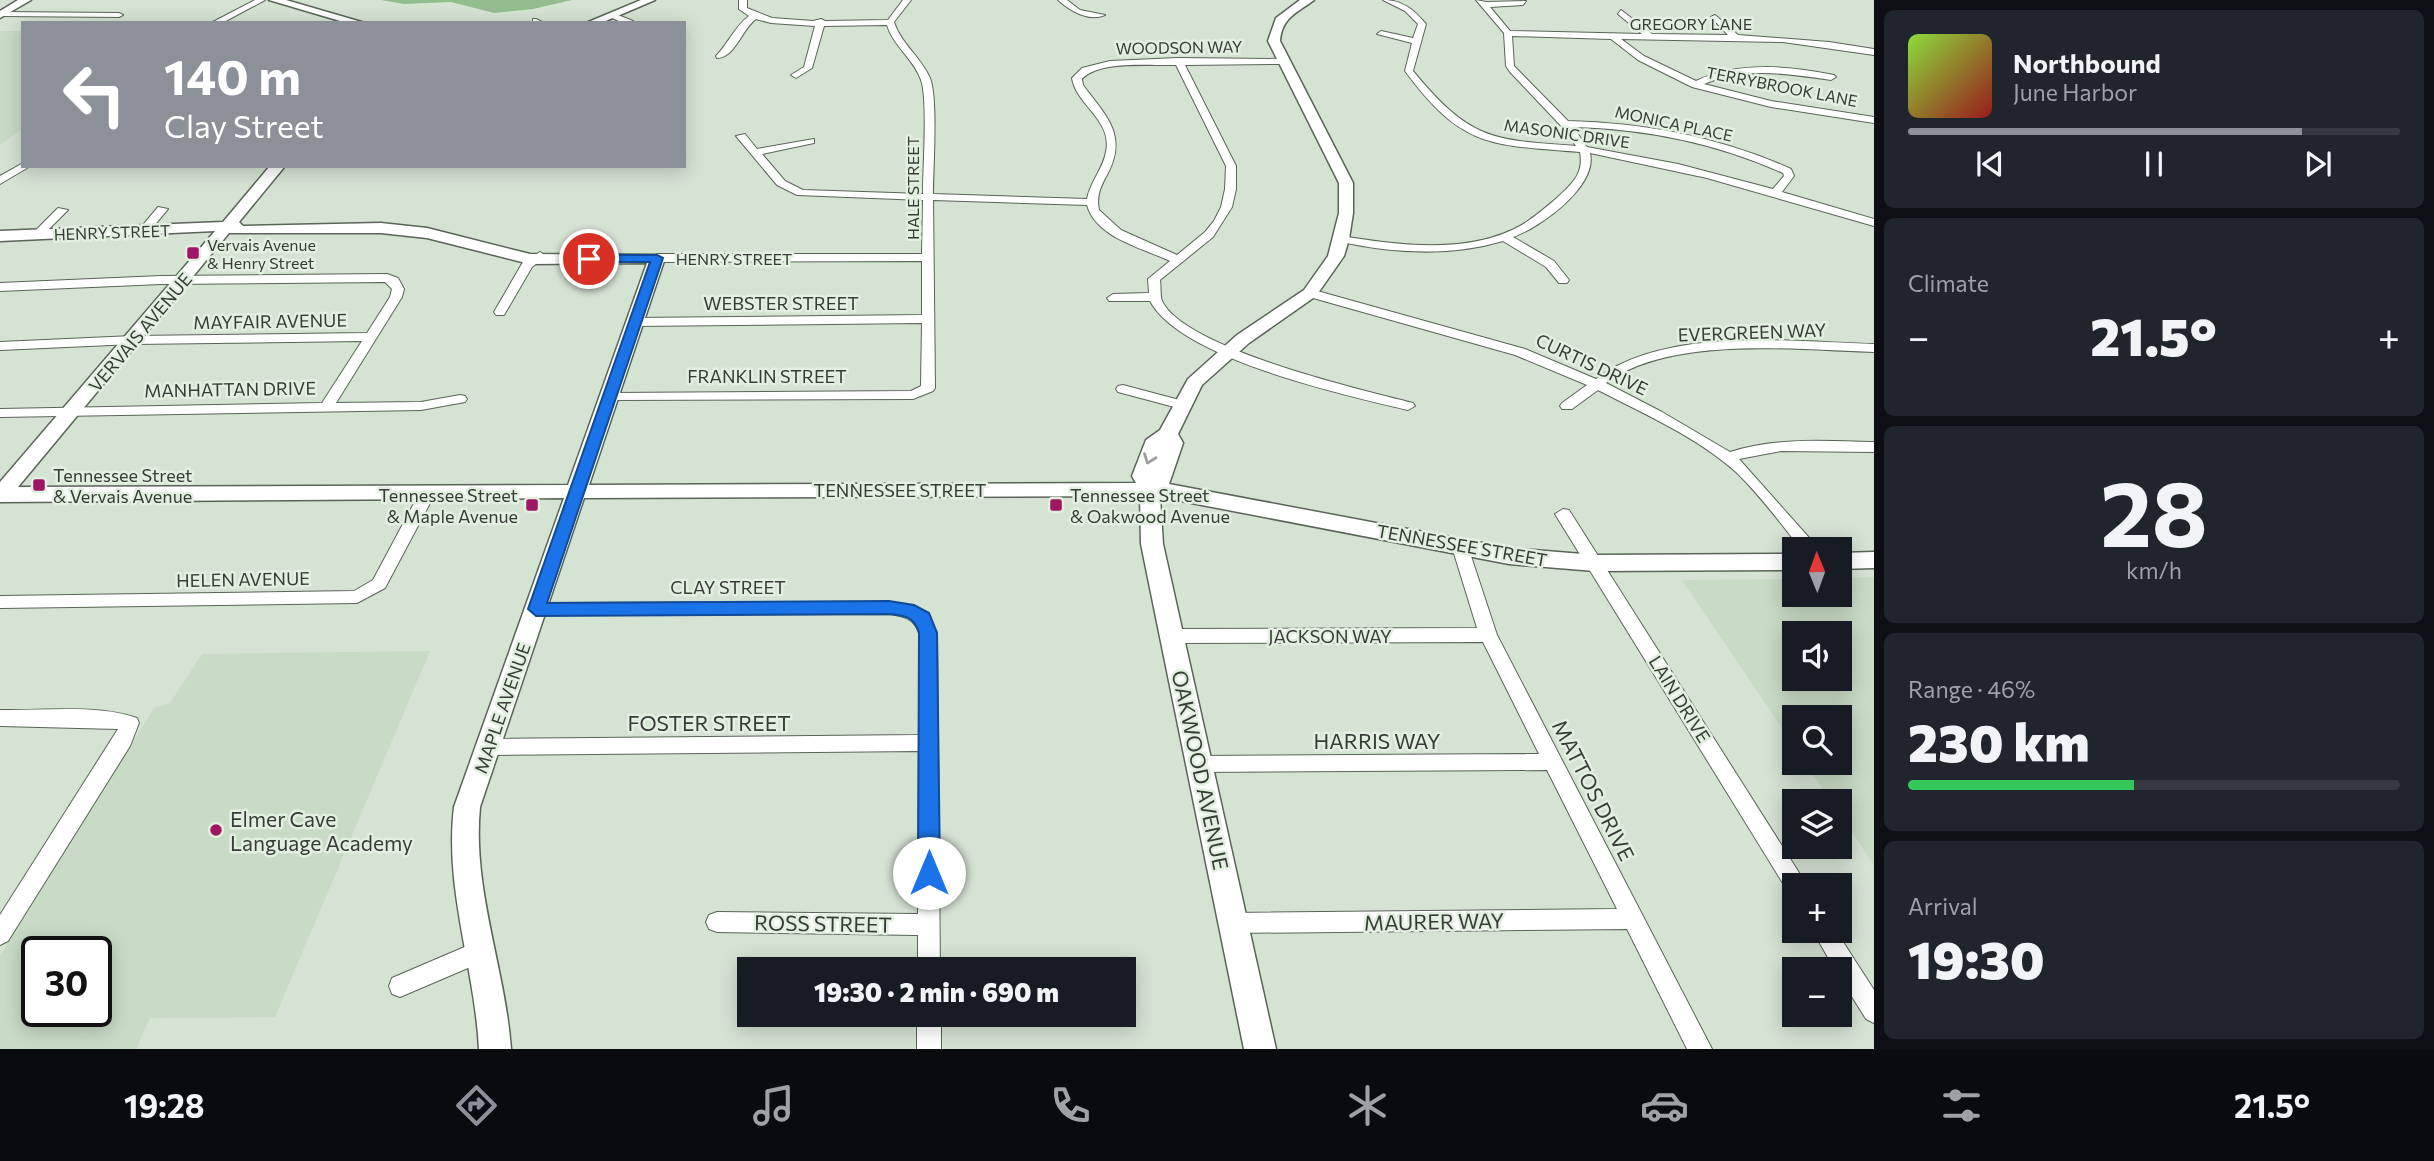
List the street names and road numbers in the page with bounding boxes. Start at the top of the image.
street label: GREGORY LANE [1630,14,1752,33]
street label: WOODSON WAY [1115,36,1243,58]
street label: TERRYBROOK LANE [1705,62,1859,110]
street label: MONICA PLACE [1613,101,1735,145]
street label: MASONIC DRIVE [1503,115,1631,151]
street label: HALE STREET [903,136,922,240]
street label: HENRY STREET [53,220,171,244]
street label: HENRY STREET [676,249,792,268]
street label: VERVAIS AVENUE [84,268,196,396]
street label: WEBSTER STREET [703,292,859,314]
street label: MAYFAIR AVENUE [193,309,347,333]
street label: EVERGREEN WAY [1677,318,1827,346]
street label: CURTIS DRIVE [1532,328,1652,400]
street label: FRANKLIN STREET [687,365,847,387]
street label: MANHATTAN DRIVE [144,377,316,401]
street label: TENNESSEE STREET [814,479,986,501]
street label: TENNESSEE STREET [1375,519,1549,571]
street label: HELEN AVENUE [176,567,310,591]
street label: CLAY STREET [670,576,786,598]
street label: JACKSON WAY [1268,625,1392,647]
street label: MAPLE AVENUE [469,640,535,776]
street label: LAIN DRIVE [1645,652,1715,746]
street label: OAKWOOD AVENUE [1168,668,1234,872]
street label: FOSTER STREET [627,710,791,735]
street label: MATTOS DRIVE [1548,715,1640,865]
street label: HARRIS WAY [1314,728,1441,753]
street label: MAURER WAY [1364,907,1505,935]
street label: ROSS STREET [754,909,892,937]

